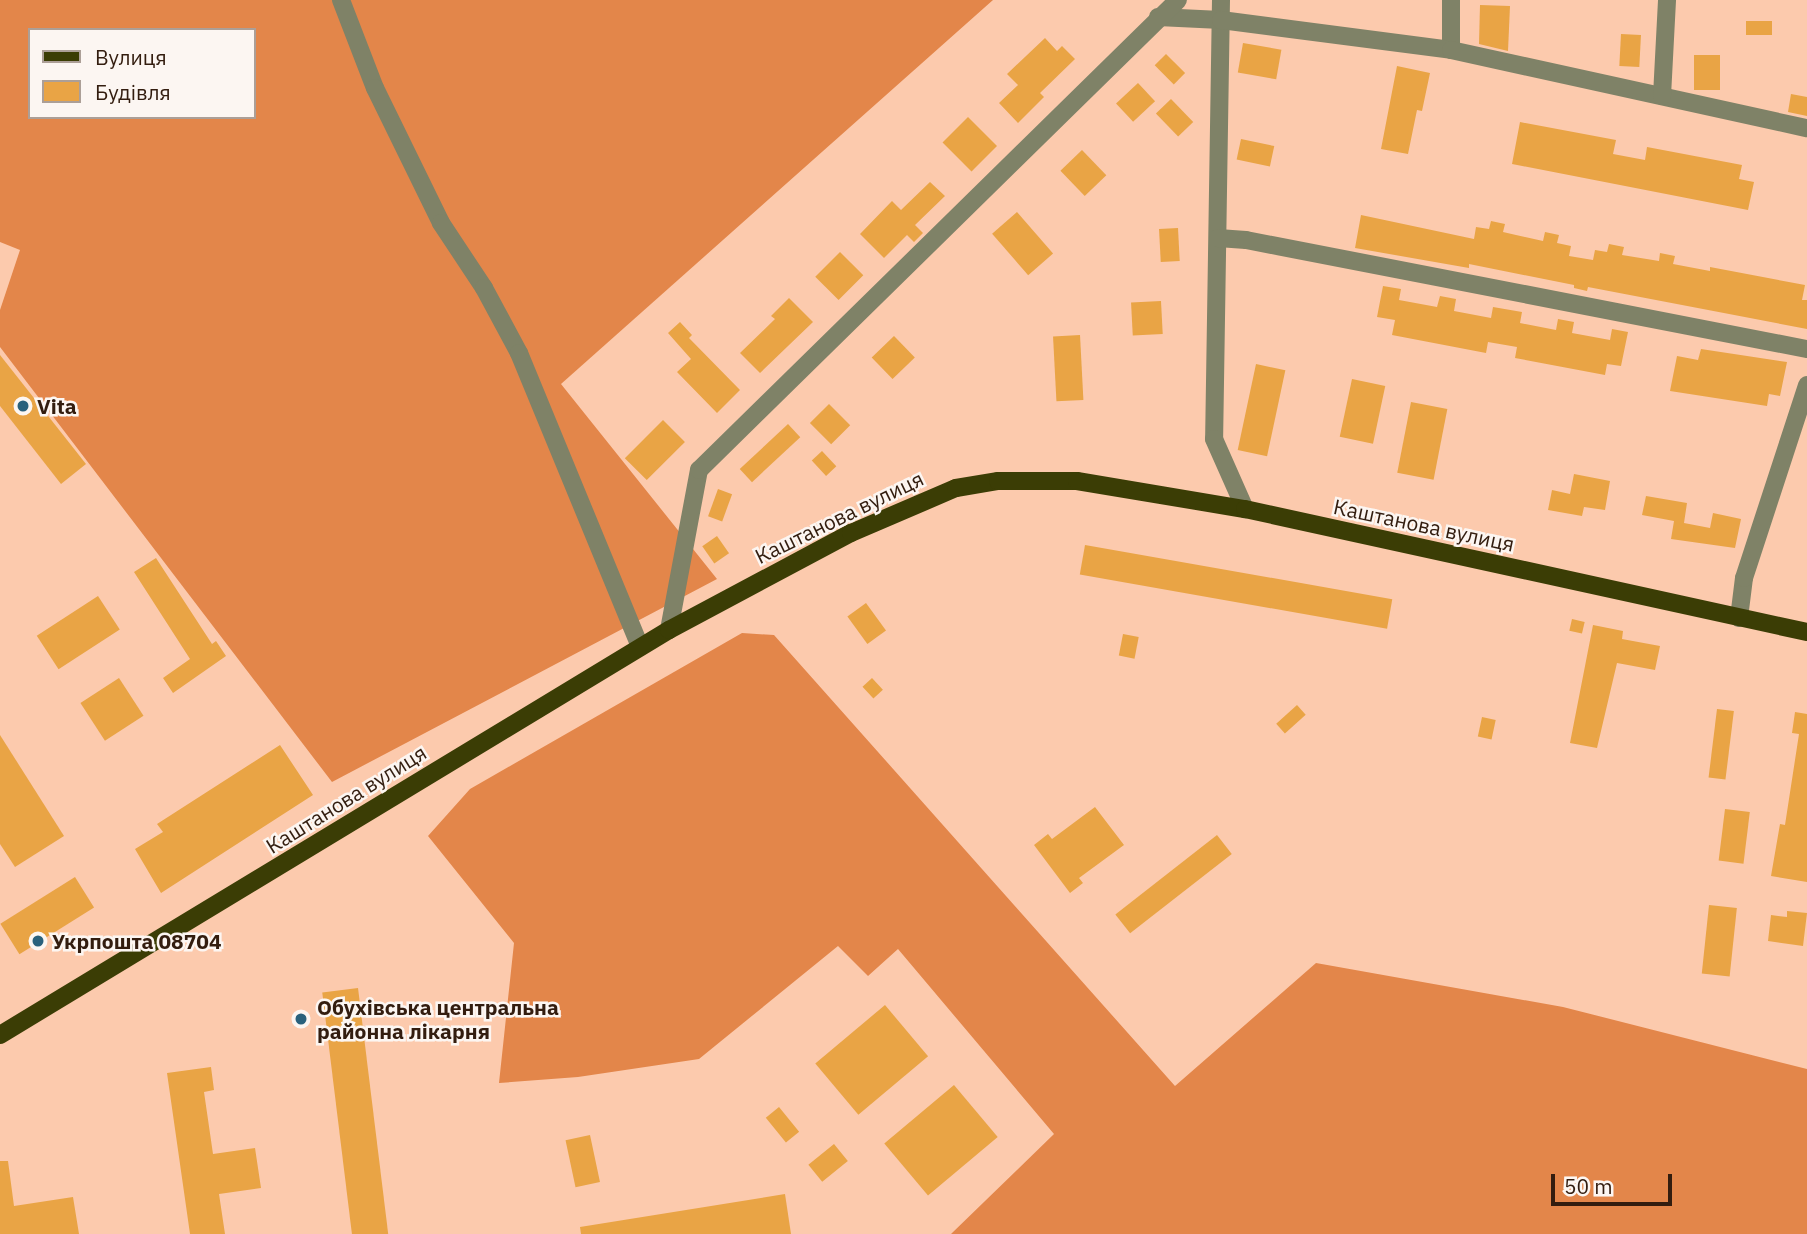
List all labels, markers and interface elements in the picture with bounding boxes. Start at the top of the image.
legend [28,28,256,119]
text: Вулиця [95,43,167,71]
text: Будівля [95,78,171,106]
place label: Vita [37,393,77,419]
marker: Vita [15,398,31,414]
street label: Каштанова вулиця [751,465,927,569]
street label: Каштанова вулиця [1331,494,1517,556]
street label: Каштанова вулиця [261,739,431,859]
place label: Укрпошта 08704 [52,928,222,954]
marker: Укрпошта 08704 [30,933,46,949]
place label: Обухівська центральна районна лікарня [317,994,559,1044]
marker: Обухівська центральна районна лікарня [291,1009,311,1029]
scale bar [1555,1160,1676,1204]
text: 50 m [1564,1172,1613,1200]

